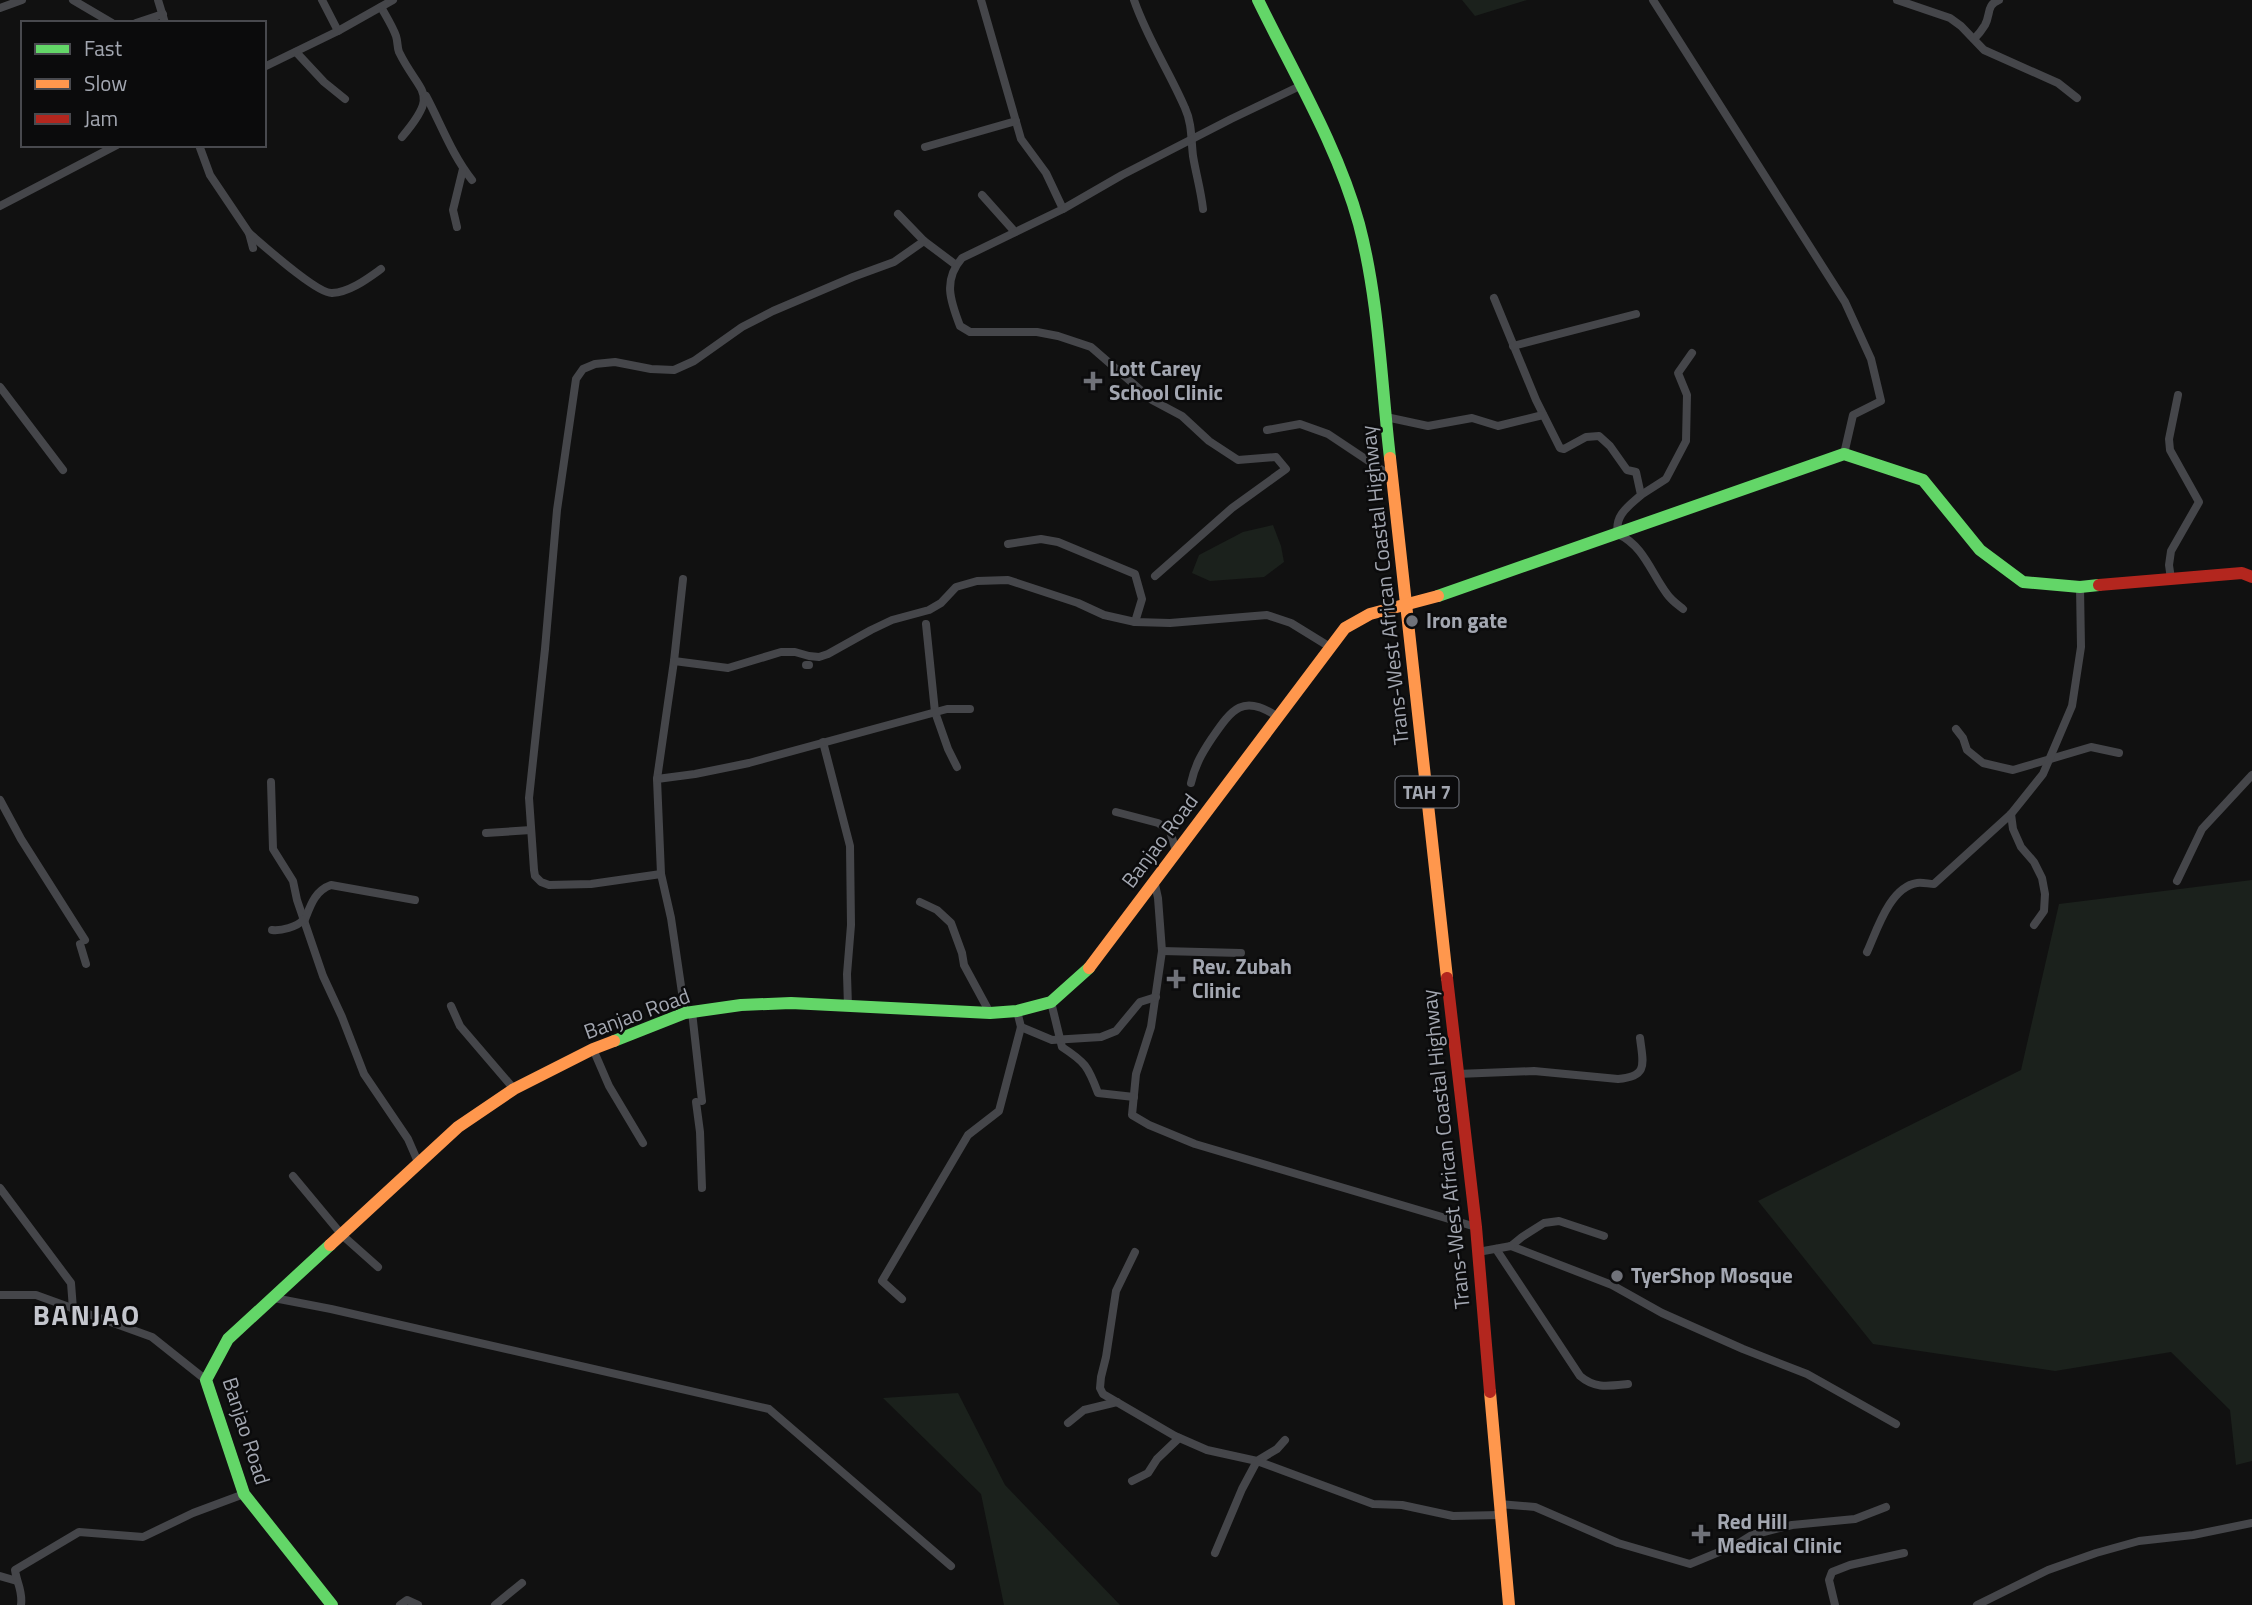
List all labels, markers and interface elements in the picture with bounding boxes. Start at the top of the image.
legend [21,21,266,147]
text: Fast [84,32,123,64]
text: Slow [84,67,127,99]
text: Jam [84,102,118,134]
place label: Lott Carey School Clinic [1109,352,1223,408]
marker: Lott Carey School Clinic [1083,371,1103,391]
street label: Trans-West African Coastal Highway [1351,424,1417,746]
place label: Iron gate [1426,604,1508,636]
marker: Iron gate [1404,613,1420,629]
road number: TAH 7 [1396,776,1458,807]
street label: Banjao Road [1113,786,1205,894]
place label: Rev. Zubah Clinic [1192,950,1292,1006]
marker: Rev. Zubah Clinic [1166,969,1186,989]
street label: Banjao Road [579,979,694,1047]
street label: Trans-West African Coastal Highway [1412,988,1478,1310]
place label: TyerShop Mosque [1631,1259,1793,1291]
marker: TyerShop Mosque [1609,1268,1625,1284]
district label: BANJAO [33,1293,141,1336]
street label: Banjao Road [215,1373,279,1488]
place label: Red Hill Medical Clinic [1717,1505,1842,1561]
marker: Red Hill Medical Clinic [1691,1524,1711,1544]

